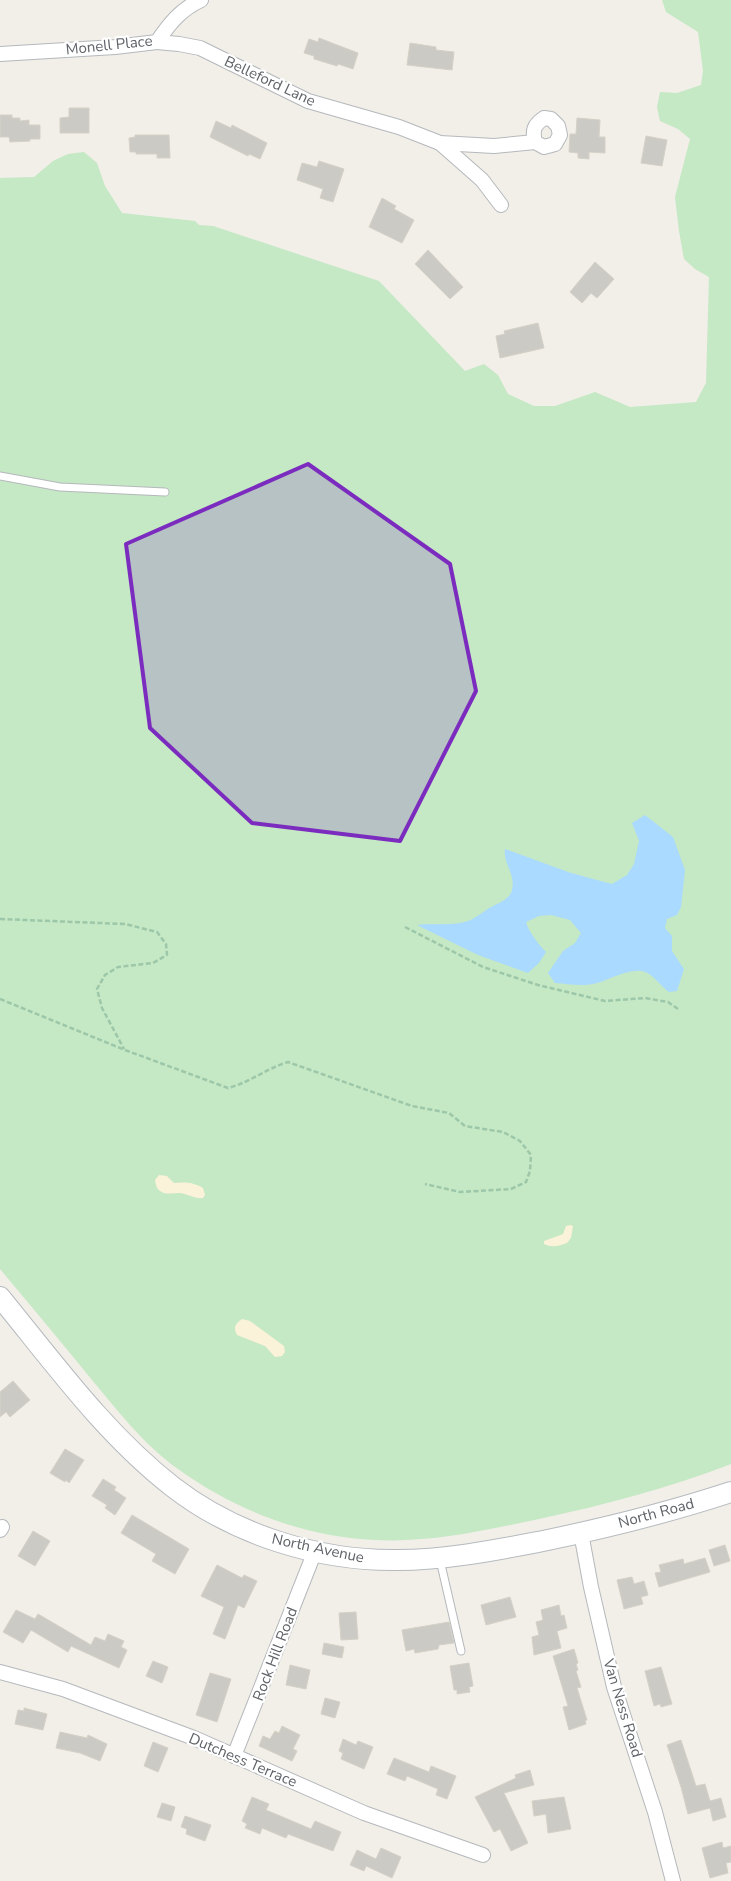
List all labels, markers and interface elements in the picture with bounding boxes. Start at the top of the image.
street label: Monell Place [65,31,153,59]
street label: Belleford Lane [221,51,319,111]
street label: North Road [616,1493,696,1533]
street label: North Avenue [270,1528,366,1568]
street label: Rock Hill Road [248,1604,302,1704]
street label: Van Ness Road [598,1655,647,1760]
street label: Dutchess Terrace [186,1728,300,1792]

